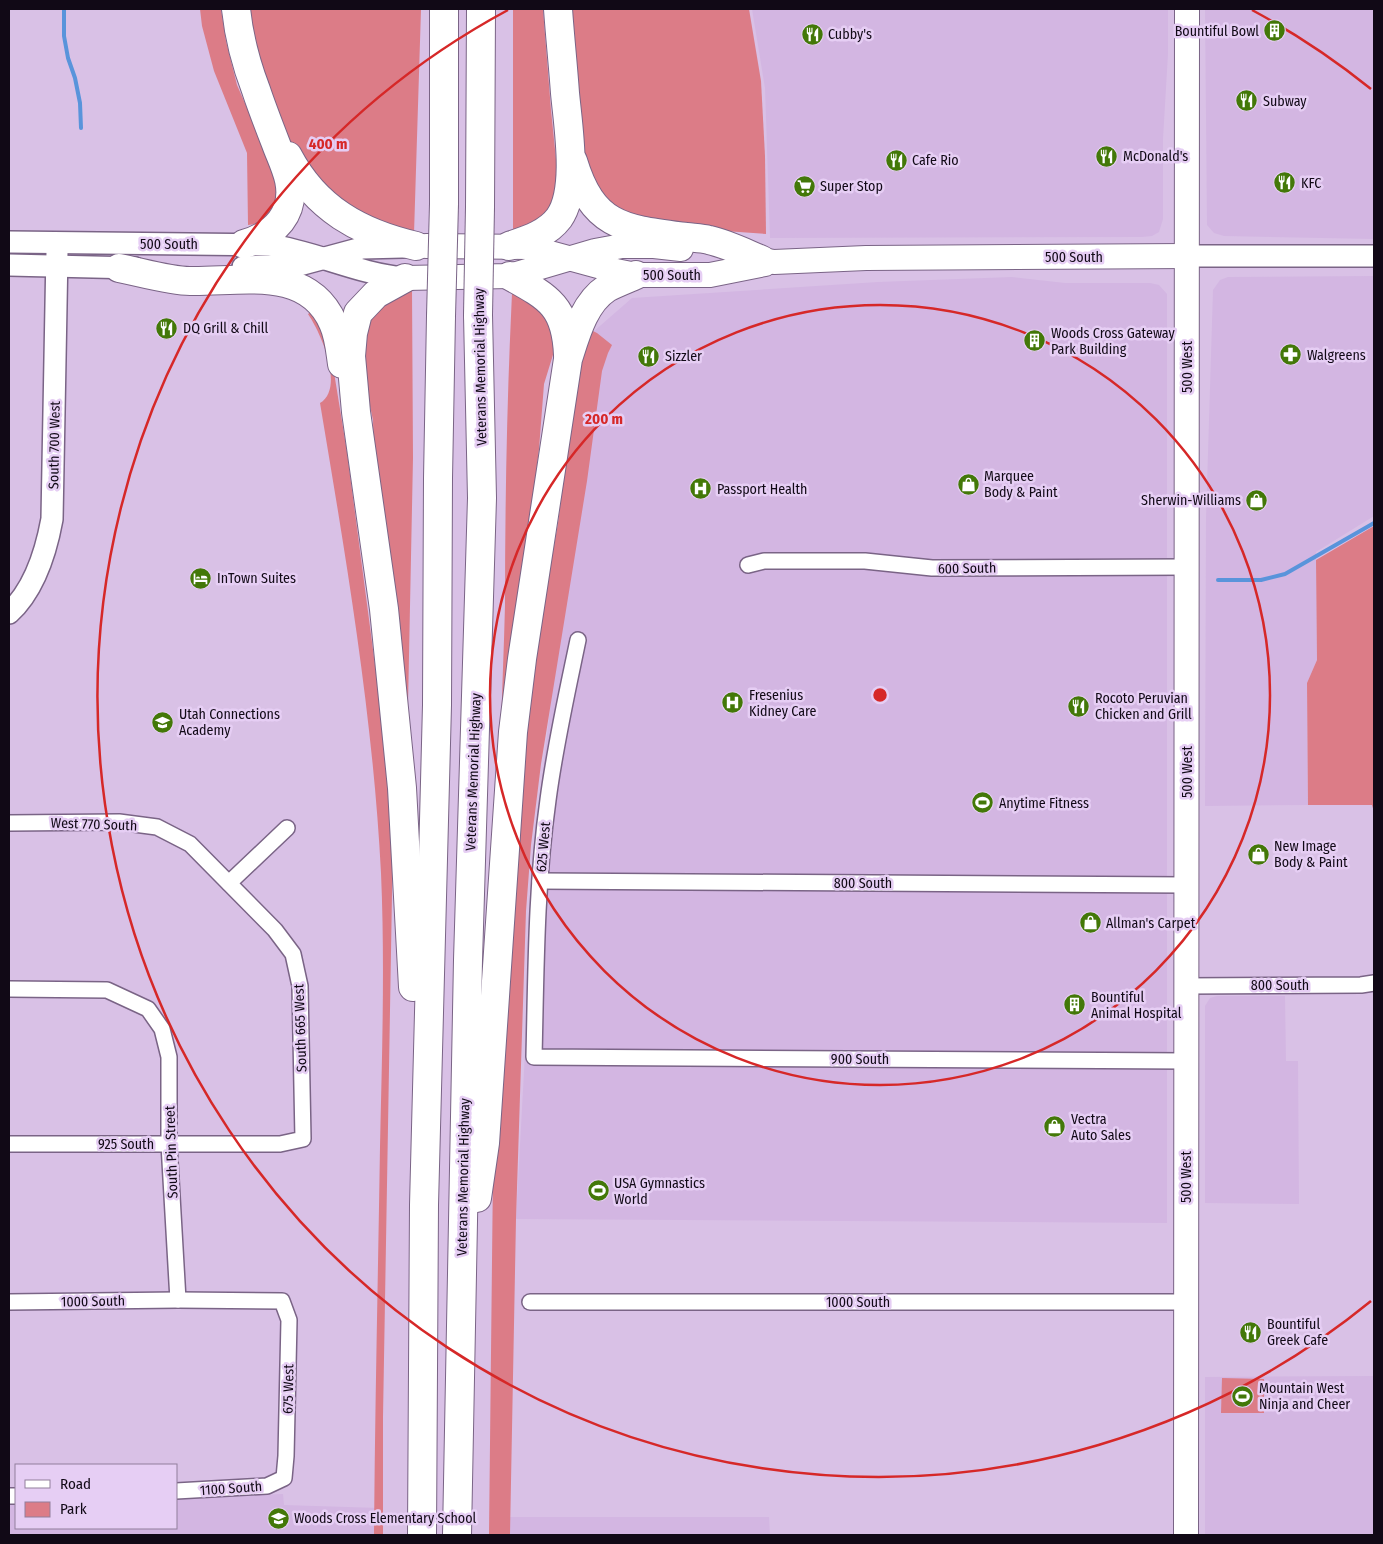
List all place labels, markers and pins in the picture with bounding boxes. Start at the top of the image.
building icon: Bountiful Bowl [1263,19,1287,43]
restaurant icon: Cubby's [800,22,824,46]
place label: Bountiful Bowl [1175,23,1259,40]
place label: Cubby's [828,26,872,43]
restaurant icon: Subway [1235,89,1259,113]
place label: Subway [1263,93,1307,110]
restaurant icon: McDonald's [1095,144,1119,168]
restaurant icon: Cafe Rio [884,148,908,172]
place label: McDonald's [1123,148,1188,165]
place label: Cafe Rio [912,152,959,169]
restaurant icon: KFC [1273,171,1297,195]
supermarket icon: Super Stop [792,174,816,198]
place label: KFC [1301,175,1321,192]
place label: Super Stop [820,178,883,195]
restaurant icon: DQ Grill & Chill [155,316,179,340]
place label: DQ Grill & Chill [183,320,269,337]
place label: Woods Cross Gateway Park Building [1051,325,1176,358]
building icon: Woods Cross Gateway Park Building [1023,329,1047,353]
pharmacy icon: Walgreens [1279,343,1303,367]
restaurant icon: Sizzler [637,344,661,368]
place label: Walgreens [1307,347,1366,364]
place label: Sizzler [665,348,702,365]
place label: Marquee Body & Paint [984,468,1058,501]
shop icon: Marquee Body & Paint [956,472,980,496]
hospital icon: Passport Health [689,477,713,501]
place label: Passport Health [717,481,807,498]
shop icon: Sherwin-Williams [1245,488,1269,512]
place label: Sherwin-Williams [1141,492,1241,509]
hotel icon: InTown Suites [189,566,213,590]
place label: InTown Suites [217,570,296,587]
centre of rings [871,686,889,704]
place label: Fresenius Kidney Care [749,687,817,720]
place label: Rocoto Peruvian Chicken and Grill [1095,690,1192,723]
hospital icon: Fresenius Kidney Care [721,691,745,715]
restaurant icon: Rocoto Peruvian Chicken and Grill [1067,694,1091,718]
place label: Utah Connections Academy [179,706,280,739]
school or university icon: Utah Connections Academy [151,710,175,734]
sports icon: Anytime Fitness [971,791,995,815]
place label: Anytime Fitness [999,795,1089,812]
place label: New Image Body & Paint [1274,838,1348,871]
shop icon: New Image Body & Paint [1246,842,1270,866]
shop icon: Allman's Carpet [1078,911,1102,935]
place label: Allman's Carpet [1106,915,1196,932]
place label: Bountiful Animal Hospital [1091,989,1182,1022]
building icon: Bountiful Animal Hospital [1063,993,1087,1017]
place label: Vectra Auto Sales [1071,1111,1131,1144]
shop icon: Vectra Auto Sales [1043,1115,1067,1139]
place label: USA Gymnastics World [614,1175,705,1208]
sports icon: USA Gymnastics World [586,1179,610,1203]
place label: Bountiful Greek Cafe [1267,1316,1328,1349]
restaurant icon: Bountiful Greek Cafe [1239,1320,1263,1344]
place label: Mountain West Ninja and Cheer [1259,1380,1350,1413]
sports icon: Mountain West Ninja and Cheer [1231,1384,1255,1408]
school or university icon: Woods Cross Elementary School [266,1506,290,1530]
place label: Woods Cross Elementary School [294,1510,477,1527]

